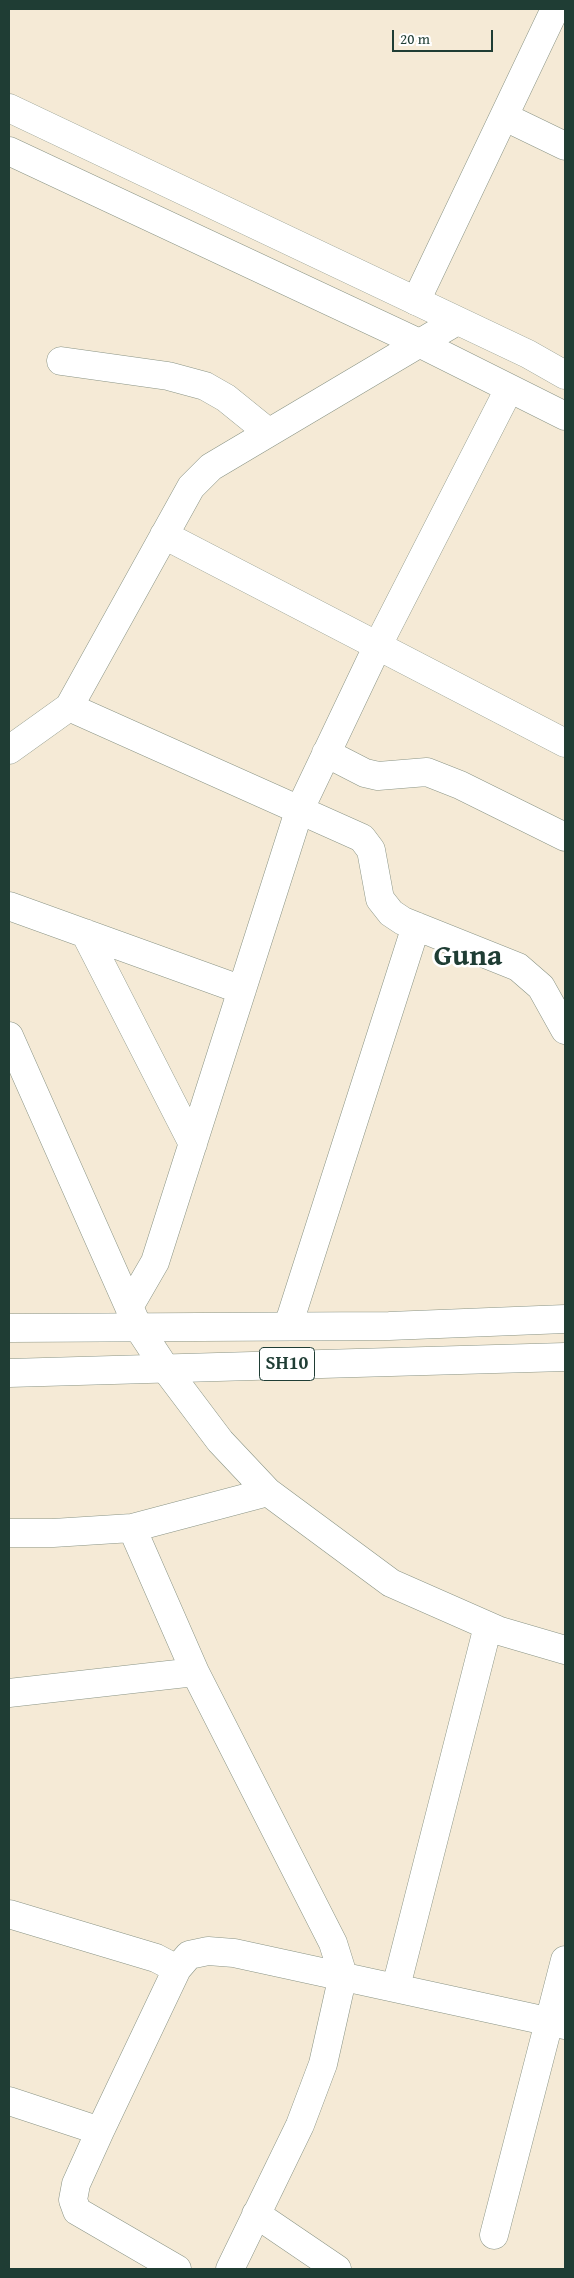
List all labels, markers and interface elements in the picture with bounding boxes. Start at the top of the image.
scale bar [394,20,495,52]
text: 20 m [400,28,430,49]
district label: Guna [434,939,502,975]
road number: SH10 [260,1348,314,1380]

